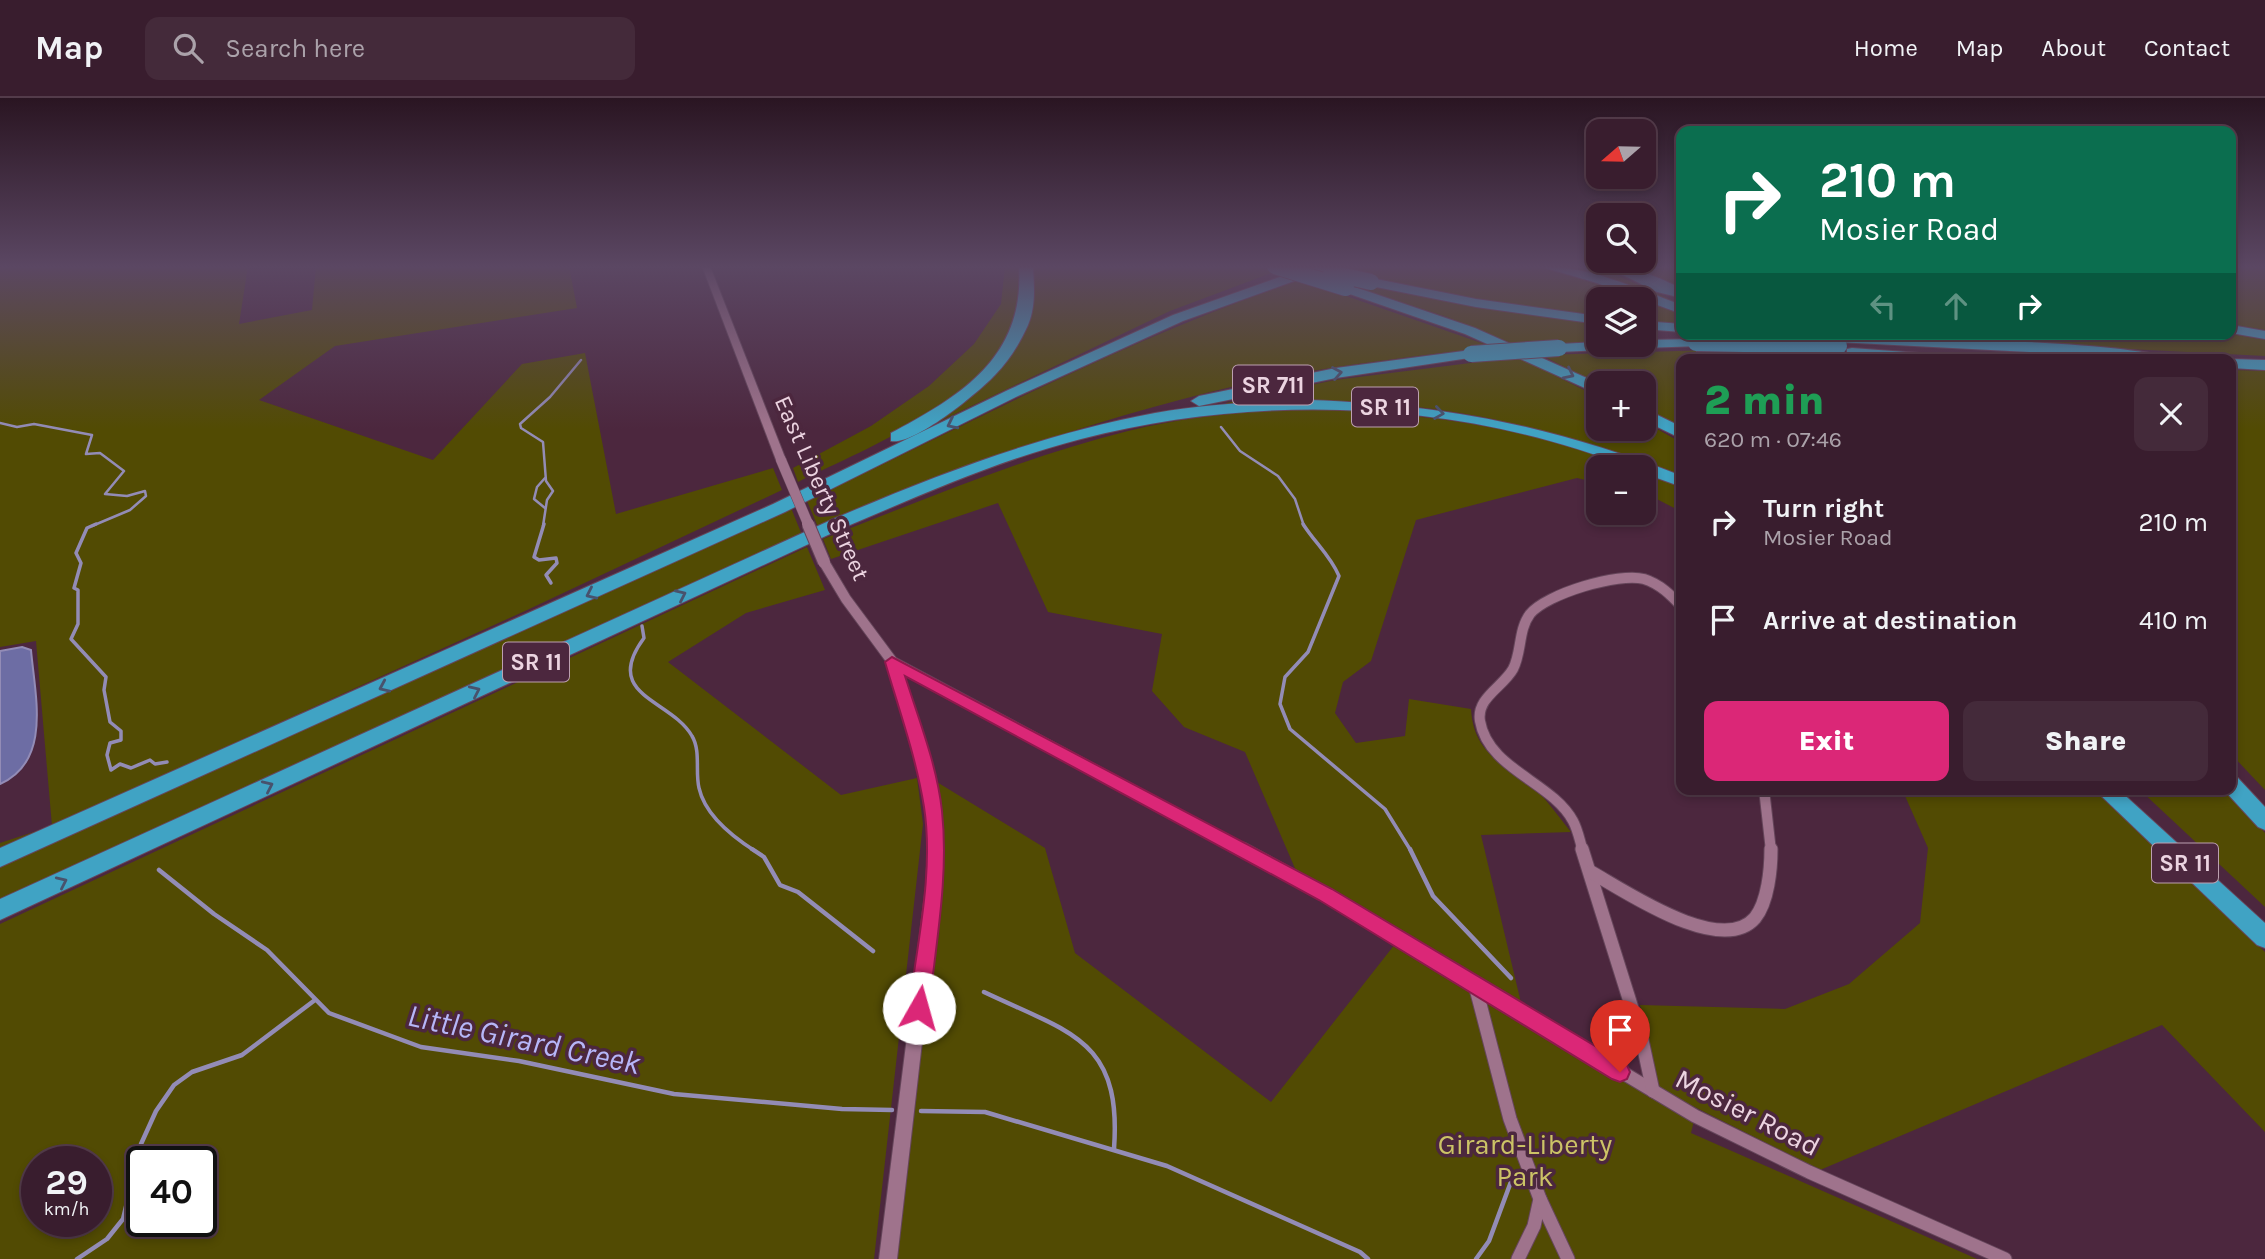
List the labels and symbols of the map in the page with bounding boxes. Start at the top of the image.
north arrow [1586,119,1656,189]
road number: SR 711 [1233,366,1313,404]
one-way arrow [1331,366,1343,381]
one-way arrow [1562,366,1574,380]
road number: SR 11 [1352,388,1418,426]
street label: East Liberty Street [769,391,875,585]
one-way arrow [1434,405,1445,420]
one-way arrow [947,415,959,429]
one-way arrow [586,586,599,600]
one-way arrow [674,589,686,603]
road number: SR 11 [503,642,569,682]
one-way arrow [379,679,391,693]
one-way arrow [468,685,480,699]
one-way arrow [261,780,274,794]
road number: SR 11 [2152,844,2218,883]
one-way arrow [55,876,67,890]
position arrow [882,971,956,1045]
water label: Little Girard Creek [404,997,644,1082]
pin [1590,1000,1650,1072]
street label: Mosier Road [1670,1062,1826,1163]
park label: Girard-Liberty Park [1438,1128,1612,1193]
speed limit sign: 40 [126,1146,217,1237]

